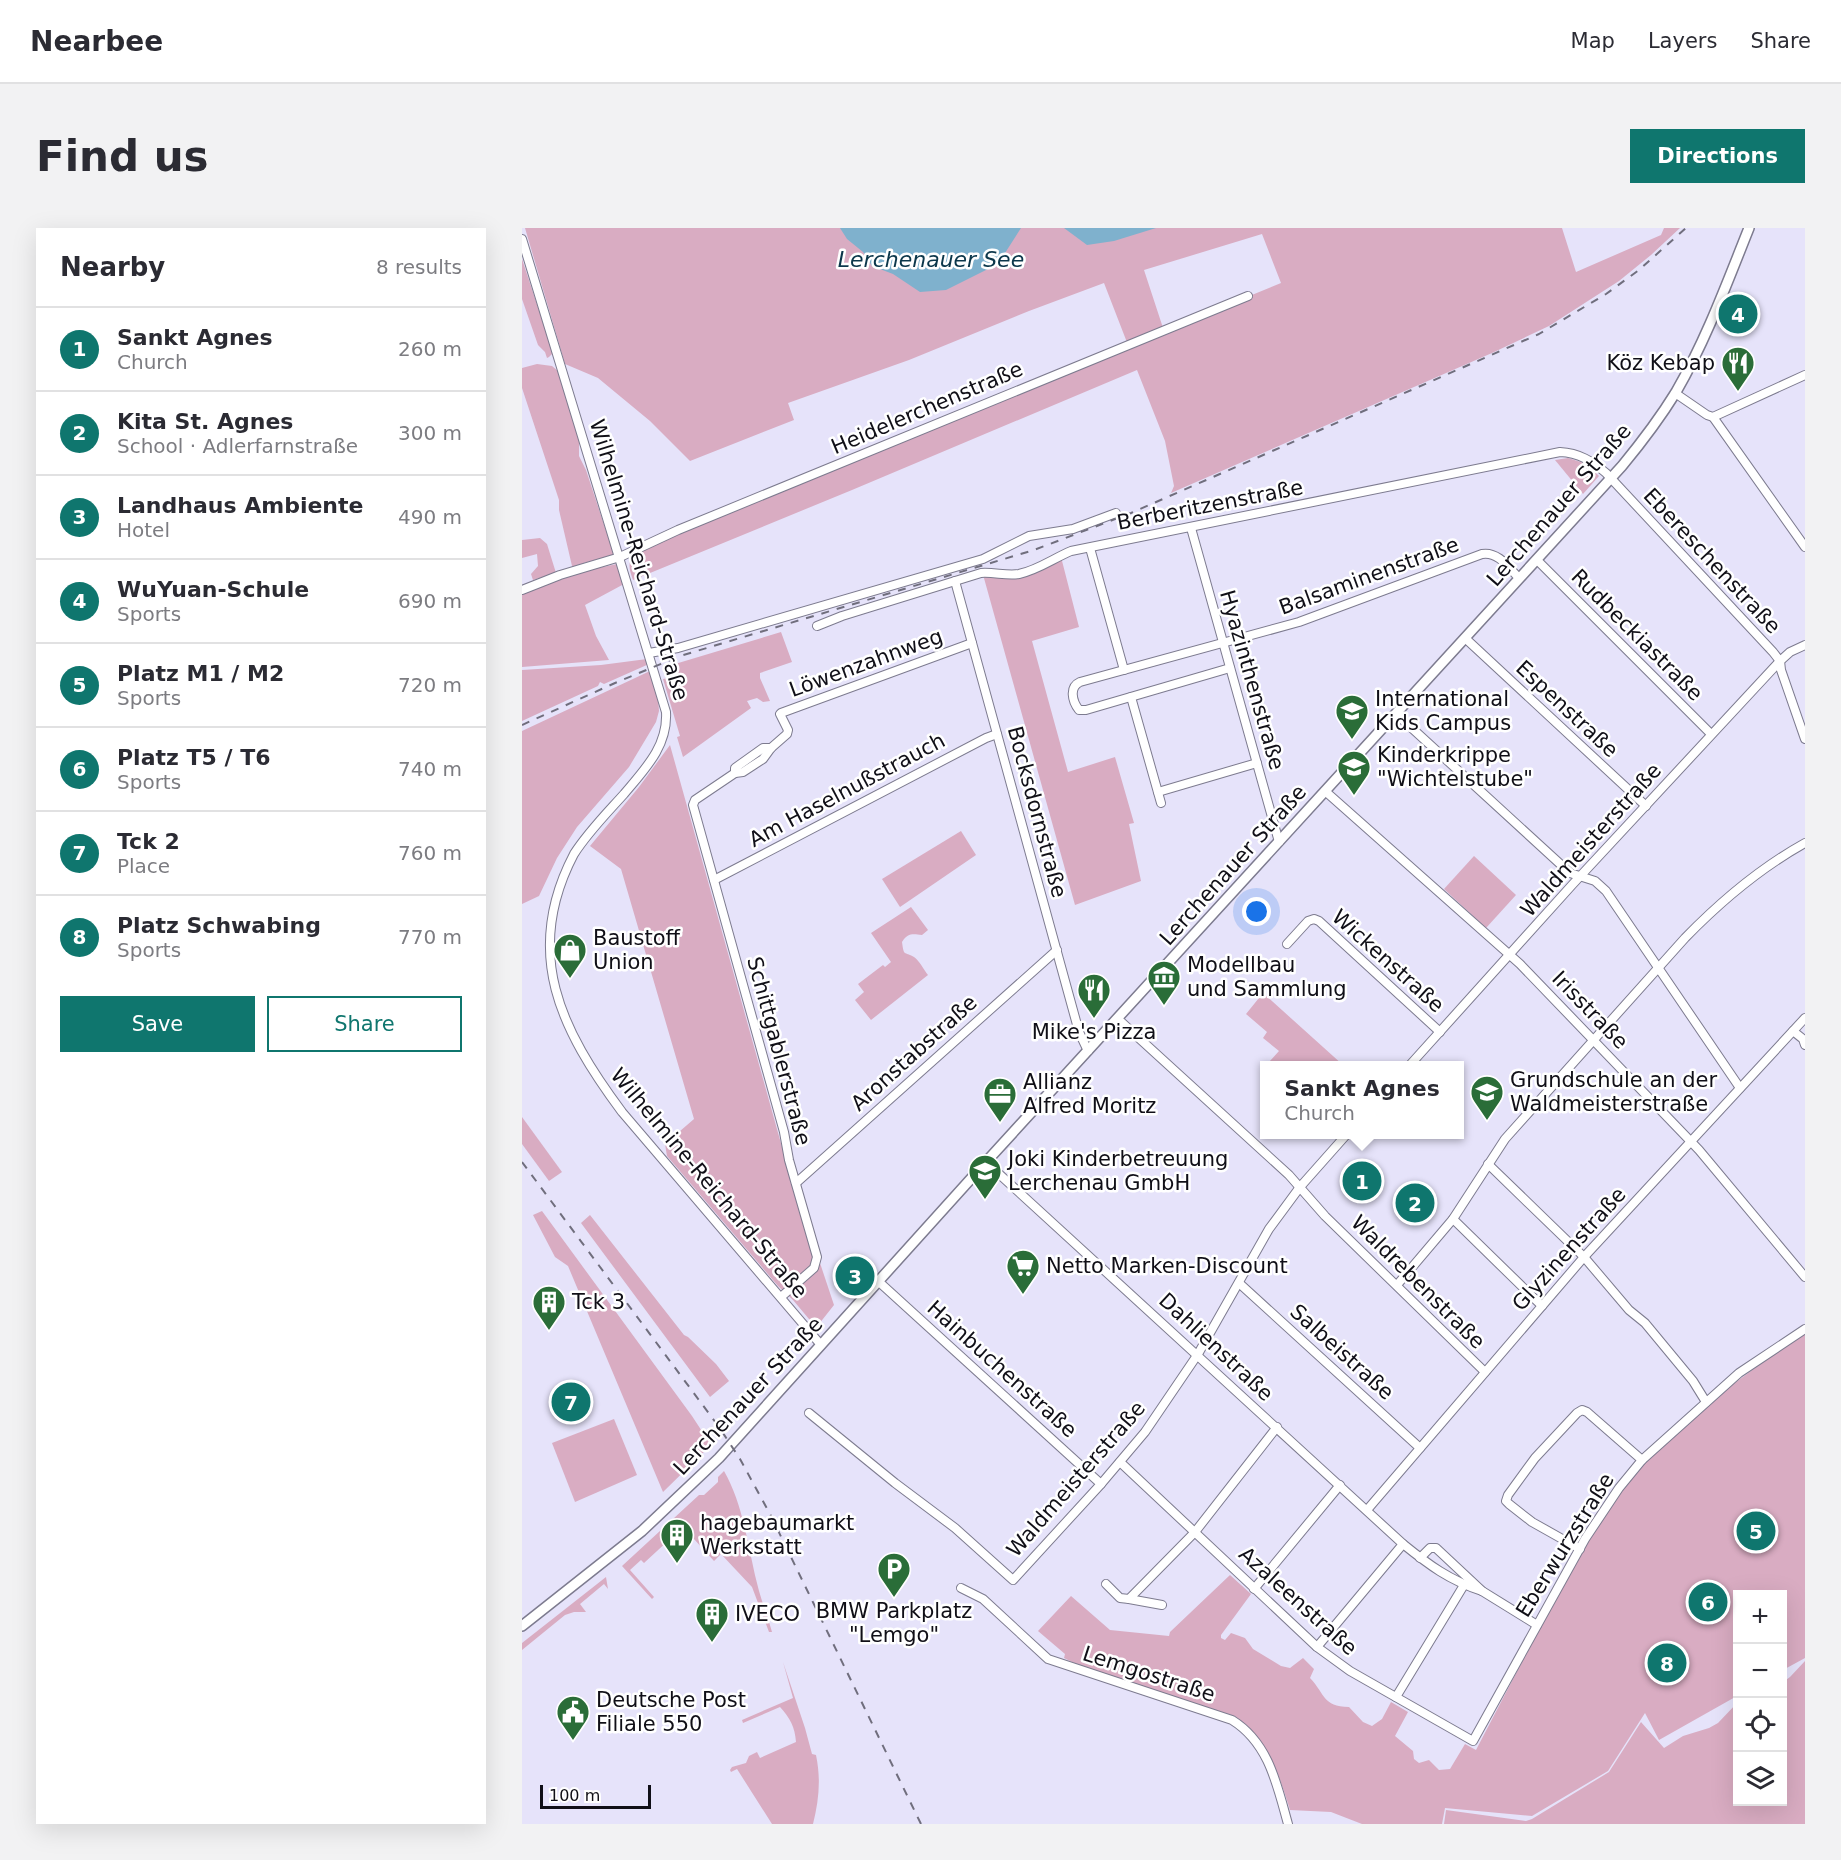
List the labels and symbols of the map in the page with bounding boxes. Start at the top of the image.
water label: Lerchenauer See [838,247,1024,272]
pin: 4 [1718,292,1758,337]
restaurant icon: Köz Kebap [1720,345,1756,392]
place label: Köz Kebap [1607,351,1715,375]
street label: Heidelerchenstraße [828,357,1026,459]
street label: Wilhelmine-Reichard-Straße [585,417,693,703]
street label: Lerchenauer Straße [1482,419,1636,591]
street label: Berberitzenstraße [1115,475,1305,535]
street label: Ebereschenstraße [1639,484,1785,638]
street label: Balsaminenstraße [1276,532,1462,620]
street label: Rudbeckiastraße [1566,564,1708,706]
street label: Hyazinthenstraße [1215,587,1289,773]
street label: Löwenzahnweg [786,624,946,702]
street label: Espenstraße [1511,656,1623,762]
place label: International Kids Campus [1375,687,1511,735]
school or university icon: International Kids Campus [1334,693,1370,740]
street label: Bocksdornstraße [1003,724,1071,900]
street label: Am Haselnußstrauch [745,728,949,852]
place label: Kinderkrippe "Wichtelstube" [1377,743,1533,791]
school or university icon: Kinderkrippe "Wichtelstube" [1336,749,1372,796]
street label: Waldmeisterstraße [1516,758,1666,922]
street label: Lerchenauer Straße [1155,780,1311,950]
your location [1242,897,1271,926]
street label: Wickenstraße [1327,905,1449,1017]
place label: Baustoff Union [593,926,681,974]
shop icon: Baustoff Union [552,932,588,979]
place label: Modellbau und Sammlung [1187,953,1347,1001]
street label: Schittgablerstraße [742,954,816,1148]
museum icon: Modellbau und Sammlung [1146,959,1182,1006]
street label: Irisstraße [1547,966,1633,1054]
restaurant icon: Mike's Pizza [1076,972,1112,1019]
street label: Aronstabstraße [846,990,982,1116]
place label: Mike's Pizza [1032,1020,1156,1044]
street label: Wilhelmine-Reichard-Straße [606,1063,812,1303]
place label: Grundschule an der Waldmeisterstraße [1510,1068,1717,1116]
place label: Allianz Alfred Moritz [1023,1070,1156,1118]
school or university icon: Grundschule an der Waldmeisterstraße [1469,1074,1505,1121]
office icon: Allianz Alfred Moritz [982,1076,1018,1123]
place label: Joki Kinderbetreuung Lerchenau GmbH [1006,1147,1228,1195]
school or university icon: Joki Kinderbetreuung Lerchenau GmbH [967,1153,1003,1200]
pin: 1 [1342,1158,1382,1204]
pin: 2 [1396,1180,1434,1226]
street label: Glyzinenstraße [1507,1182,1631,1316]
street label: Waldrebenstraße [1346,1210,1490,1354]
supermarket icon: Netto Marken-Discount [1005,1248,1041,1295]
pin: 3 [836,1254,874,1298]
place label: Netto Marken-Discount [1046,1254,1288,1278]
building icon: Tck 3 [531,1284,567,1331]
street label: Dahlienstraße [1154,1288,1278,1406]
place label: Tck 3 [571,1290,625,1314]
street label: Hainbuchenstraße [922,1296,1082,1442]
street label: Salbeistraße [1285,1299,1399,1405]
street label: Lerchenauer Straße [669,1312,827,1480]
pin: 7 [551,1380,590,1424]
street label: Waldmeisterstraße [1002,1396,1150,1562]
street label: Eberwurzstraße [1511,1469,1619,1621]
pin: 5 [1736,1508,1776,1554]
place label: hagebaumarkt Werkstatt [700,1511,854,1559]
building icon: hagebaumarkt Werkstatt [659,1517,695,1564]
street label: Azaleenstraße [1234,1542,1362,1660]
parking icon: BMW Parkplatz "Lemgo" [876,1551,912,1598]
pin: 6 [1688,1580,1728,1624]
building icon: IVECO [694,1596,730,1643]
place label: BMW Parkplatz "Lemgo" [816,1599,972,1647]
place label: IVECO [735,1602,800,1626]
pin: 8 [1648,1640,1686,1686]
street label: Lemgostraße [1080,1641,1218,1707]
place label: Deutsche Post Filiale 550 [596,1688,746,1736]
public building icon: Deutsche Post Filiale 550 [555,1694,591,1741]
scale bar [540,1782,651,1810]

